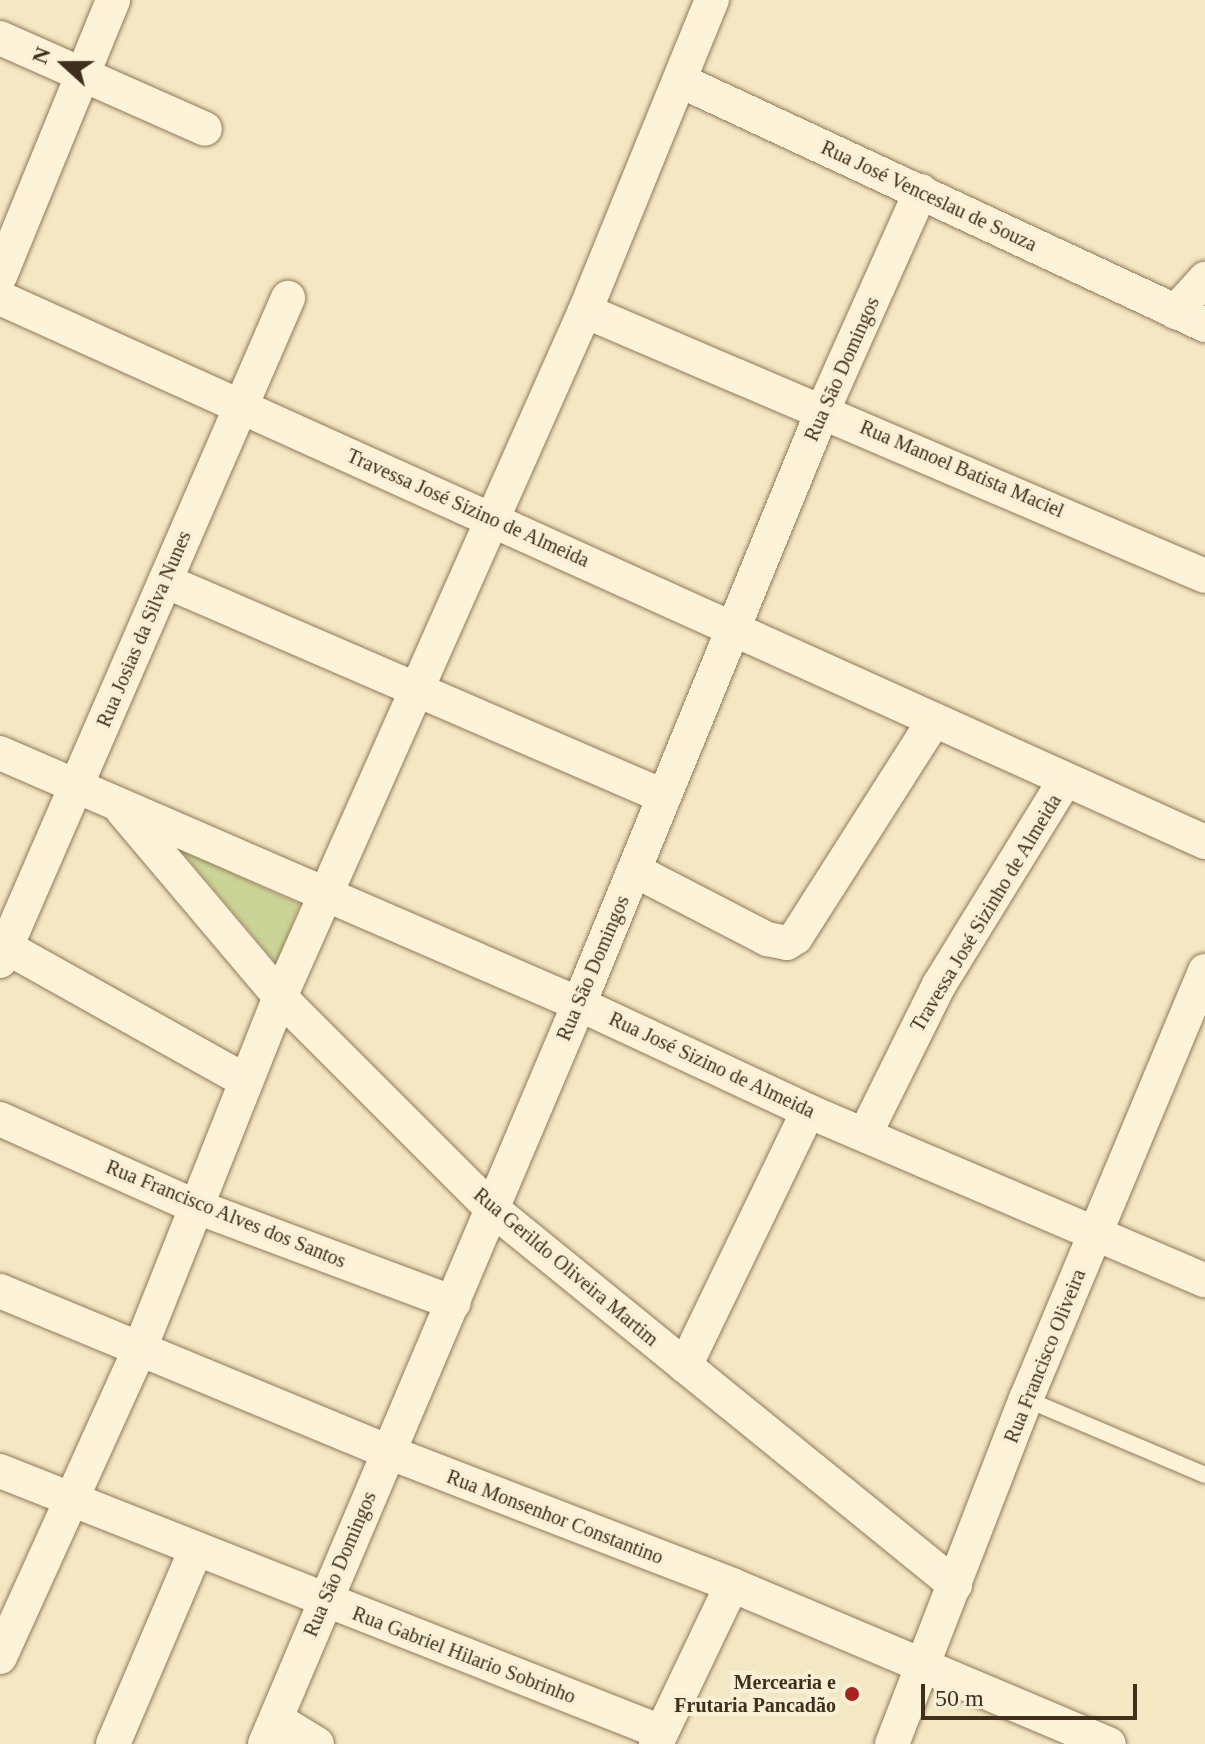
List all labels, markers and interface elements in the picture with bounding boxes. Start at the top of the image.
north arrow [24,24,104,104]
text: N [27,43,56,67]
street label: Rua José Venceslau de Souza [817,135,1041,257]
street label: Rua São Domingos [799,293,885,445]
street label: Rua Manoel Batista Maciel [856,415,1068,523]
street label: Travessa José Sizino de Almeida [343,443,593,573]
street label: Rua Josias da Silva Nunes [92,527,196,731]
street label: Travessa José Sizinho de Almeida [905,790,1067,1036]
street label: Rua São Domingos [552,892,634,1044]
street label: Rua José Sizino de Almeida [605,1006,819,1124]
street label: Rua Francisco Alves dos Santos [102,1155,350,1273]
street label: Rua Gerildo Oliveira Martim [469,1183,663,1351]
street label: Rua Francisco Oliveira [999,1266,1091,1446]
street label: Rua Monsenhor Constantino [443,1465,667,1569]
street label: Rua São Domingos [299,1488,381,1640]
street label: Rua Gabriel Hilario Sobrinho [349,1601,579,1709]
scale bar [925,1668,1141,1718]
place label: Mercearia e Frutaria Pancadão [674,1670,836,1717]
marker: Mercearia e Frutaria Pancadão [843,1685,861,1703]
text: 50 m [935,1685,984,1711]

